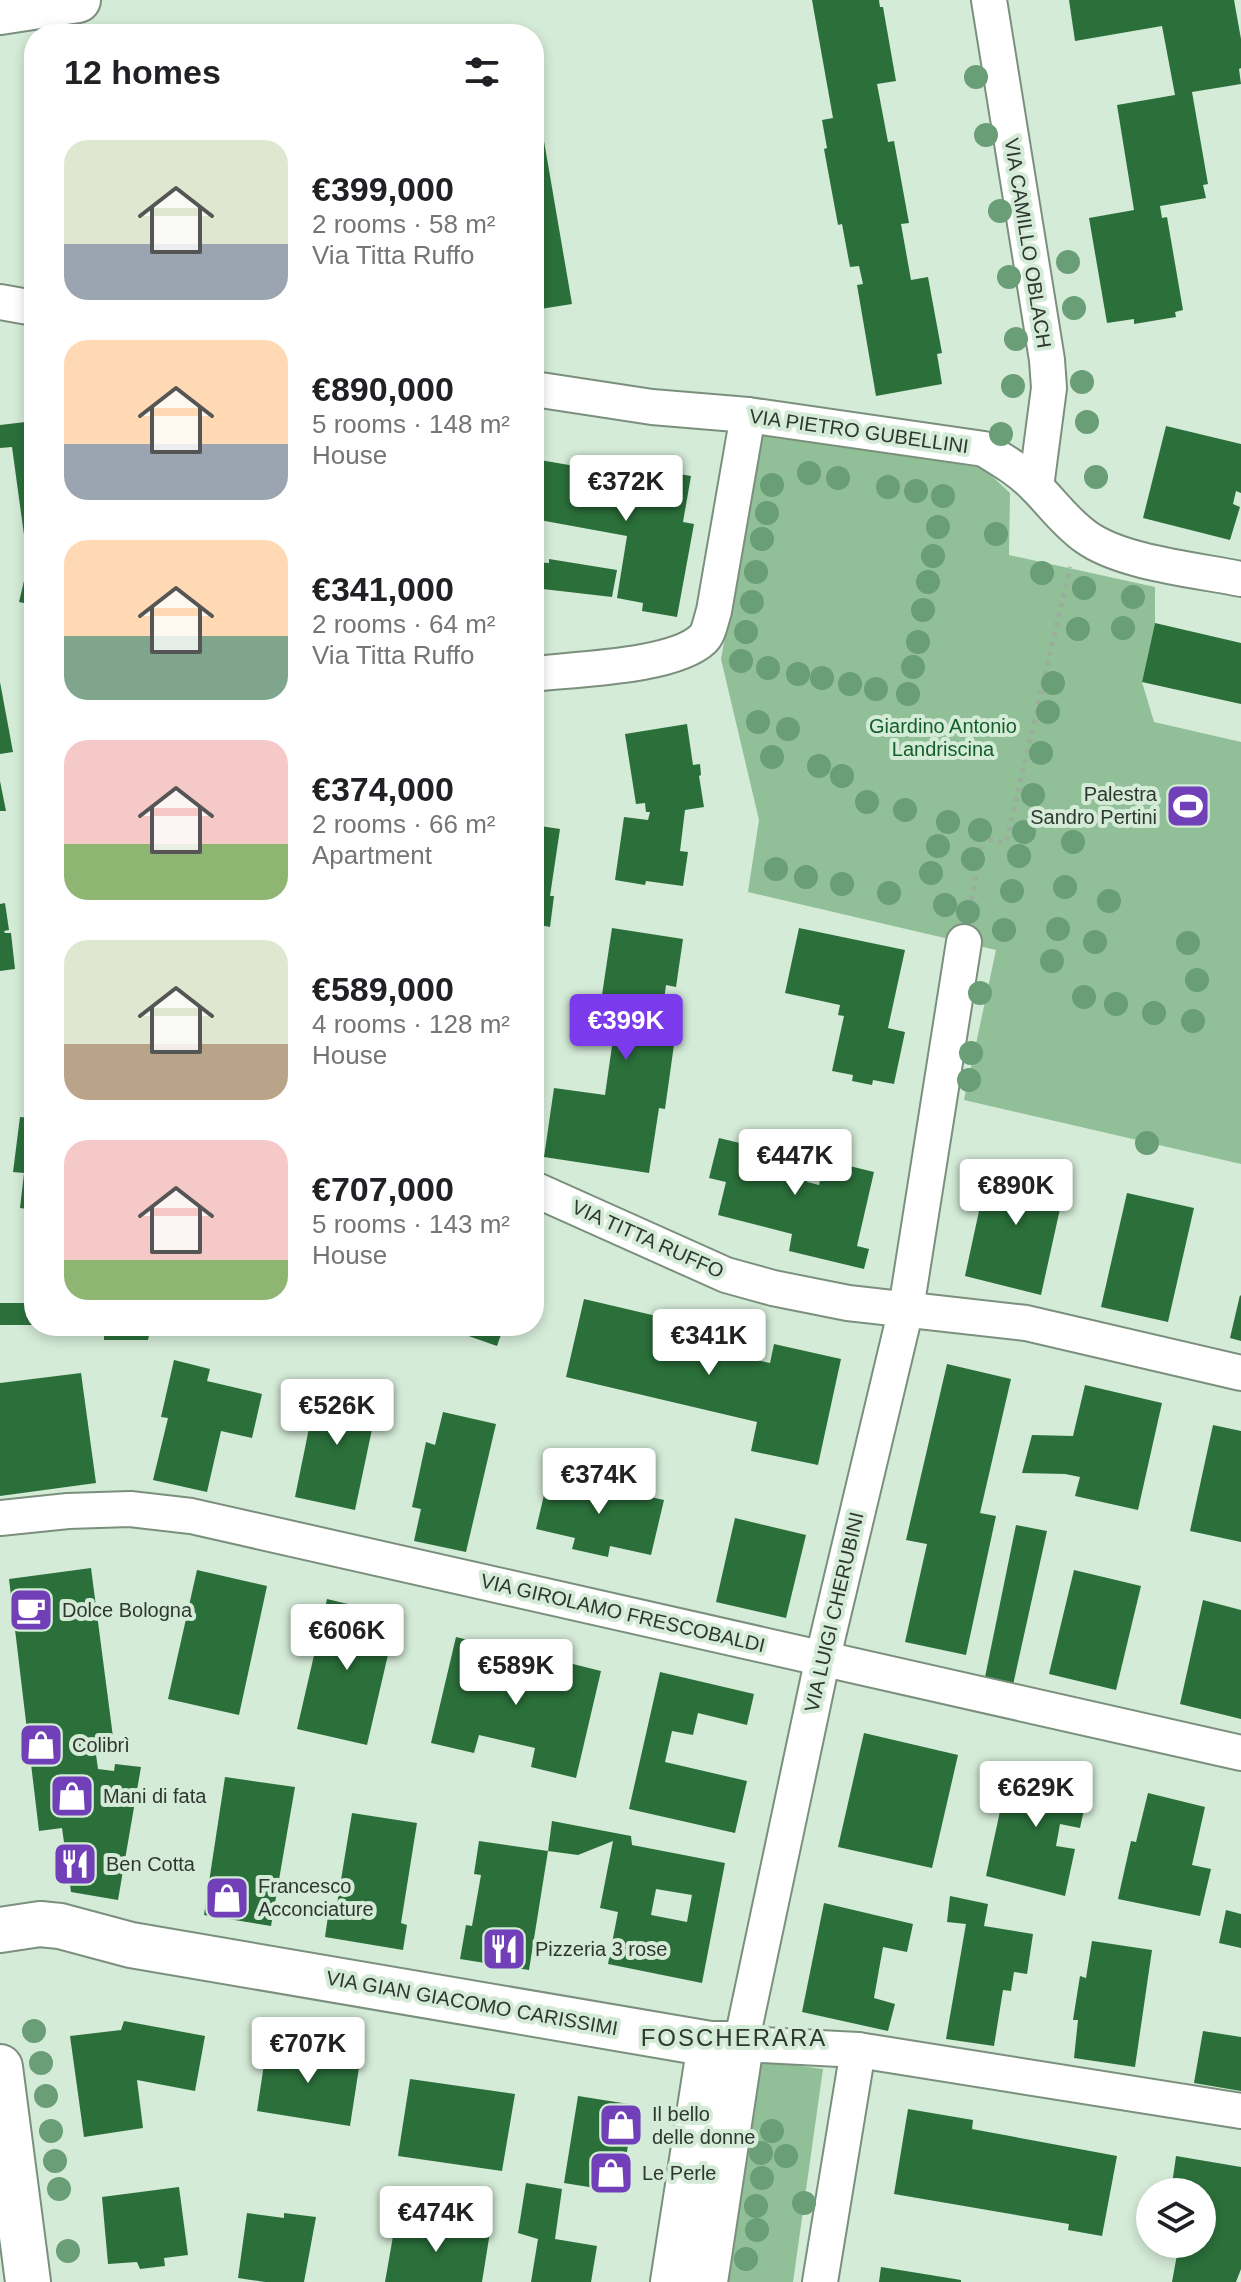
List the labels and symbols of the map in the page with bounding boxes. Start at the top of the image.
street label: VIA CAMILLO OBLACH [1001,136,1055,350]
street label: VIA PIETRO GUBELLINI [748,405,970,457]
pin: €372K [570,455,682,523]
park label: Giardino Antonio Landriscina [869,715,1017,760]
sports icon: Palestra Sandro Pertini [1164,782,1212,830]
place label: Palestra Sandro Pertini [1030,783,1158,828]
pin: €399K [570,994,682,1062]
pin: €447K [739,1129,851,1197]
pin: €890K [960,1159,1072,1227]
street label: VIA TITTA RUFFO [569,1196,727,1282]
pin: €341K [653,1309,765,1377]
pin: €526K [281,1379,393,1447]
pin: €374K [543,1448,655,1516]
street label: VIA LUIGI CHERUBINI [800,1510,868,1714]
street label: VIA GIROLAMO FRESCOBALDI [479,1570,767,1656]
cafe icon: Dolce Bologna [7,1586,55,1634]
place label: Dolce Bologna [62,1599,193,1621]
pin: €606K [291,1604,403,1672]
pin: €589K [460,1639,572,1707]
shop icon: Colibrì [17,1721,65,1769]
place label: Colibrì [72,1734,130,1756]
pin: €629K [980,1761,1092,1829]
shop icon: Mani di fata [48,1772,96,1820]
place label: Mani di fata [103,1785,207,1807]
restaurant icon: Ben Cotta [51,1840,99,1888]
place label: Ben Cotta [106,1853,196,1875]
shop icon: Francesco Acconciature [203,1874,251,1922]
place label: Francesco Acconciature [258,1875,374,1920]
restaurant icon: Pizzeria 3 rose [480,1925,528,1973]
place label: Pizzeria 3 rose [535,1938,667,1960]
street label: VIA GIAN GIACOMO CARISSIMI [325,1967,619,2039]
pin: €707K [252,2017,364,2085]
district label: FOSCHERARA [641,2024,827,2051]
shop icon: Il bello delle donne [597,2101,645,2149]
place label: Il bello delle donne [652,2103,755,2148]
shop icon: Le Perle [587,2149,635,2197]
place label: Le Perle [642,2162,717,2184]
pin: €474K [380,2186,492,2254]

